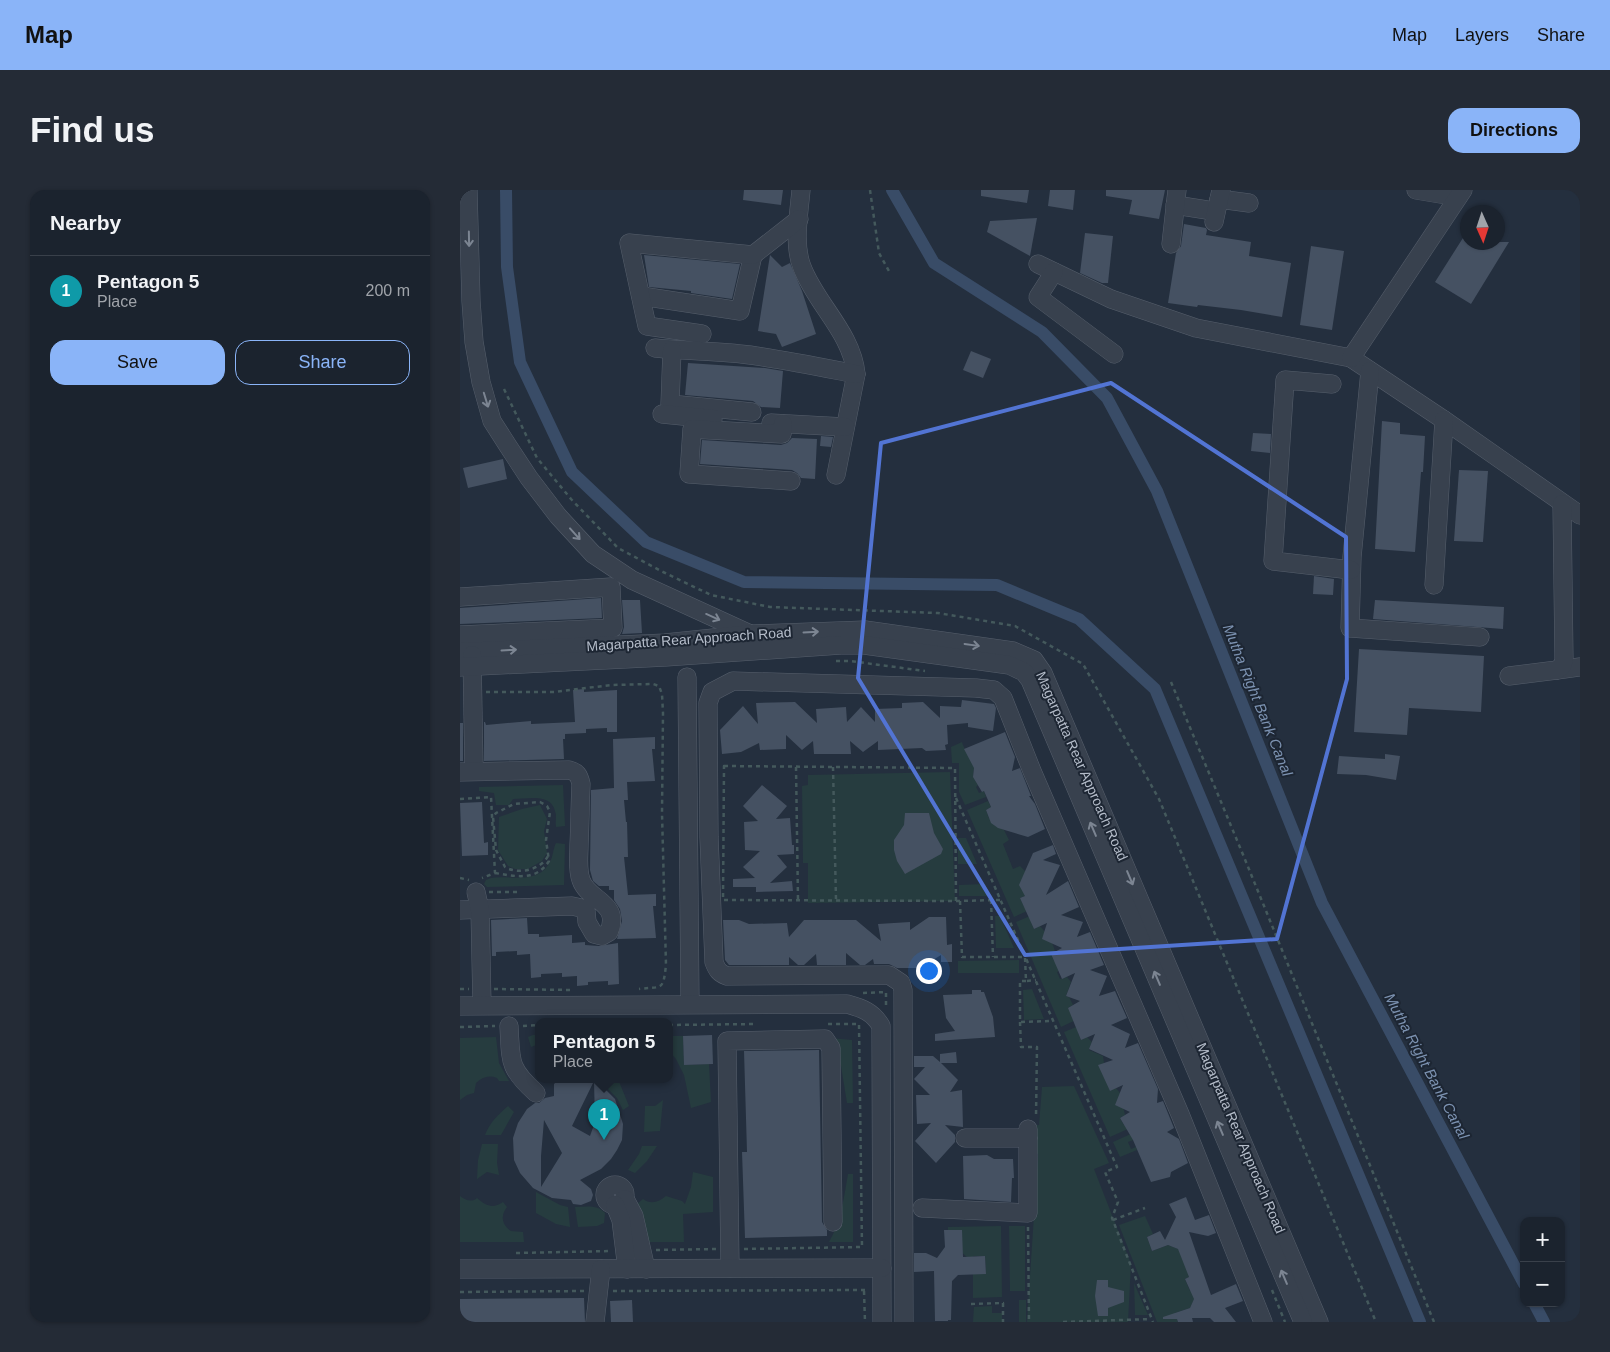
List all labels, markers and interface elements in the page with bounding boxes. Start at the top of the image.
text: Map [25,21,73,48]
text: Map [1392,25,1427,45]
text: Layers [1455,25,1509,45]
text: Share [1537,25,1585,45]
button: Directions [1448,108,1580,153]
text: Find us [30,110,154,149]
north arrow [1460,205,1505,250]
text: Nearby [50,211,121,234]
one-way arrow [464,230,474,246]
text: Pentagon 5 [97,271,199,292]
text: 1 [62,282,70,299]
text: 200 m [366,282,410,299]
text: Place [97,293,137,310]
button: Save [50,340,225,385]
button: Share [235,340,410,385]
one-way arrow [481,391,491,407]
one-way arrow [569,528,581,541]
one-way arrow [705,612,720,622]
water label: Mutha Right Bank Canal [1220,621,1297,779]
street label: Magarpatta Rear Approach Road [586,624,792,654]
one-way arrow [802,627,818,636]
one-way arrow [964,641,980,651]
one-way arrow [500,645,516,654]
street label: Magarpatta Rear Approach Road [1033,669,1131,863]
one-way arrow [1088,821,1097,836]
one-way arrow [1126,870,1135,885]
your location [916,958,942,984]
one-way arrow [1151,971,1161,986]
water label: Mutha Right Bank Canal [1381,990,1473,1142]
popup [535,1018,673,1083]
text: Pentagon 5 [553,1031,655,1052]
street label: Magarpatta Rear Approach Road [1193,1040,1289,1236]
text: Place [553,1053,593,1070]
pin: 1 [588,1099,620,1140]
one-way arrow [1215,1121,1225,1136]
map controls [1520,1217,1565,1307]
button: + [1520,1217,1565,1262]
button: − [1520,1262,1565,1307]
one-way arrow [1279,1270,1288,1285]

